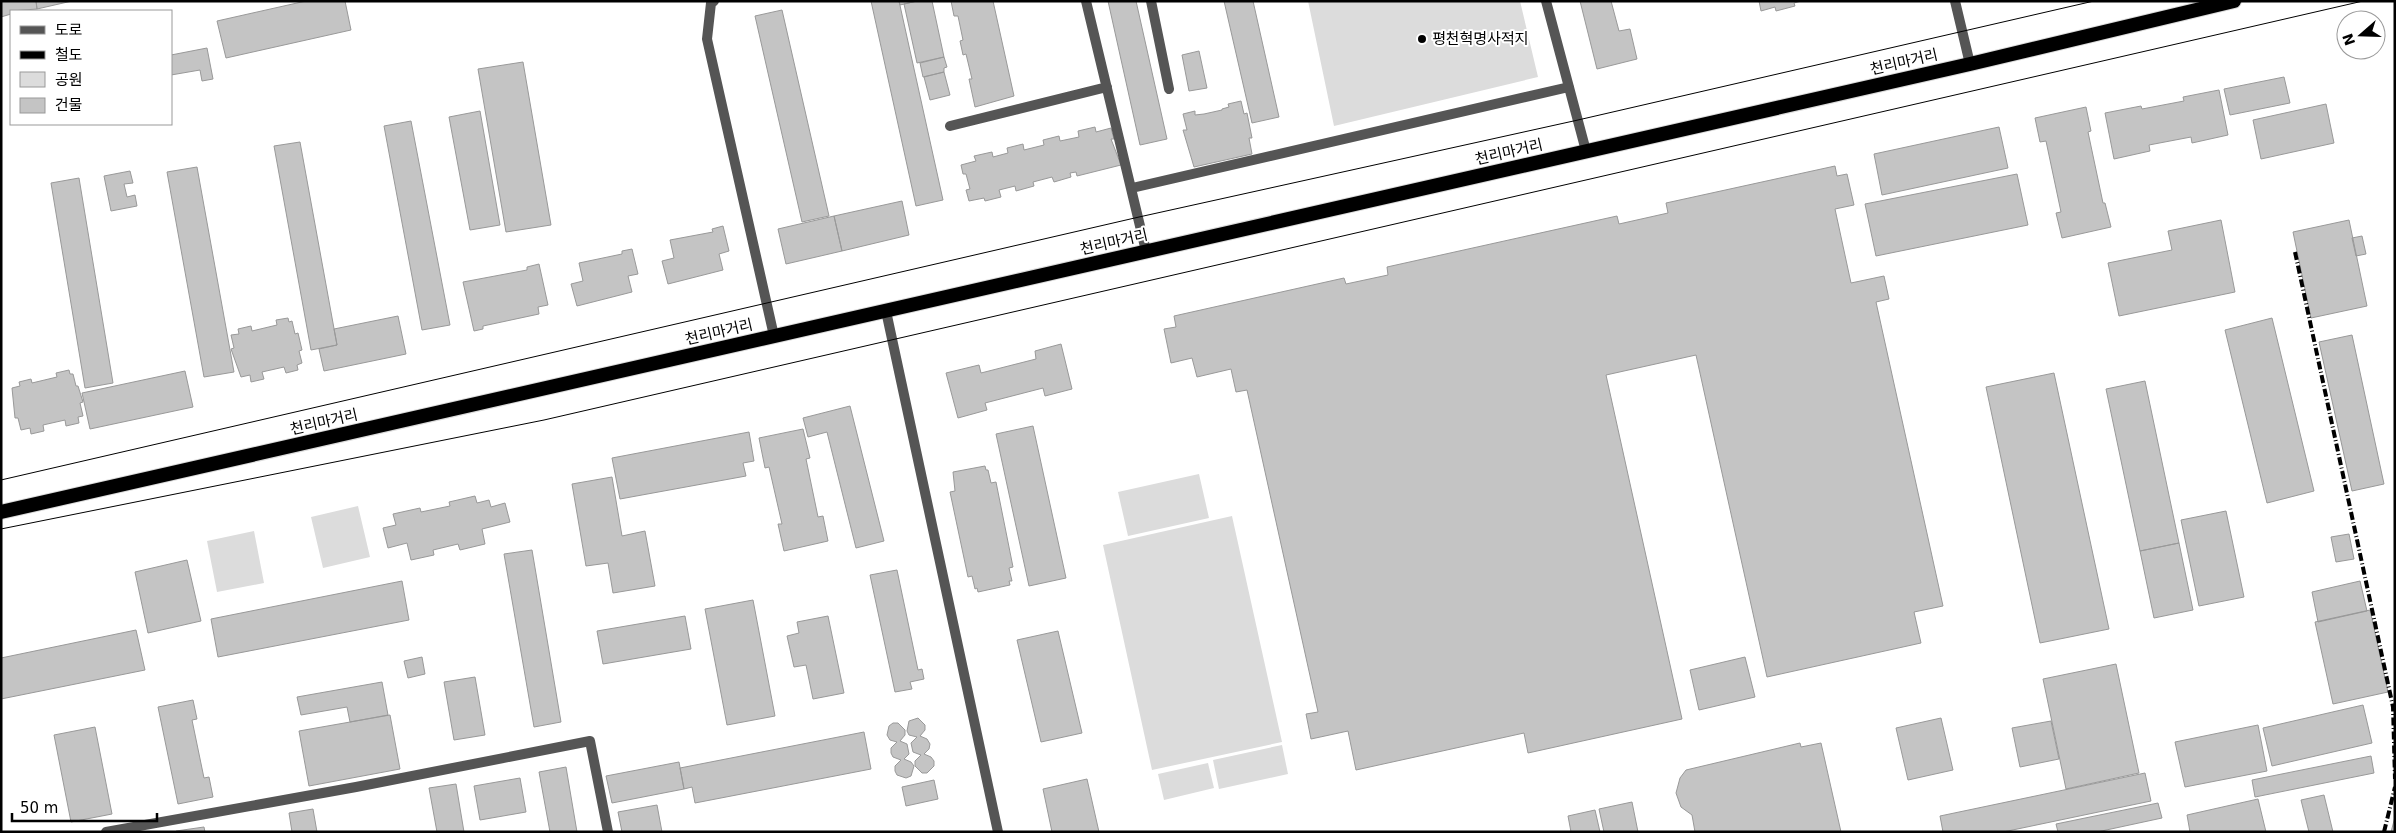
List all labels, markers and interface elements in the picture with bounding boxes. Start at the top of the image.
legend [10,10,172,125]
north arrow [2336,10,2386,60]
text: 도로 [55,21,83,39]
place label: 평천혁명사적지 [1432,30,1529,48]
text: N [2339,31,2358,48]
marker: 평천혁명사적지 [1416,33,1428,45]
street label: 천리마거리 [1868,45,1940,79]
text: 철도 [55,46,83,64]
text: 공원 [55,71,83,89]
text: 건물 [55,96,83,114]
street label: 천리마거리 [1473,135,1545,169]
street label: 천리마거리 [1078,225,1150,259]
street label: 천리마거리 [683,315,755,349]
street label: 천리마거리 [288,405,360,439]
scale bar [12,790,158,822]
text: 50 m [20,799,58,817]

